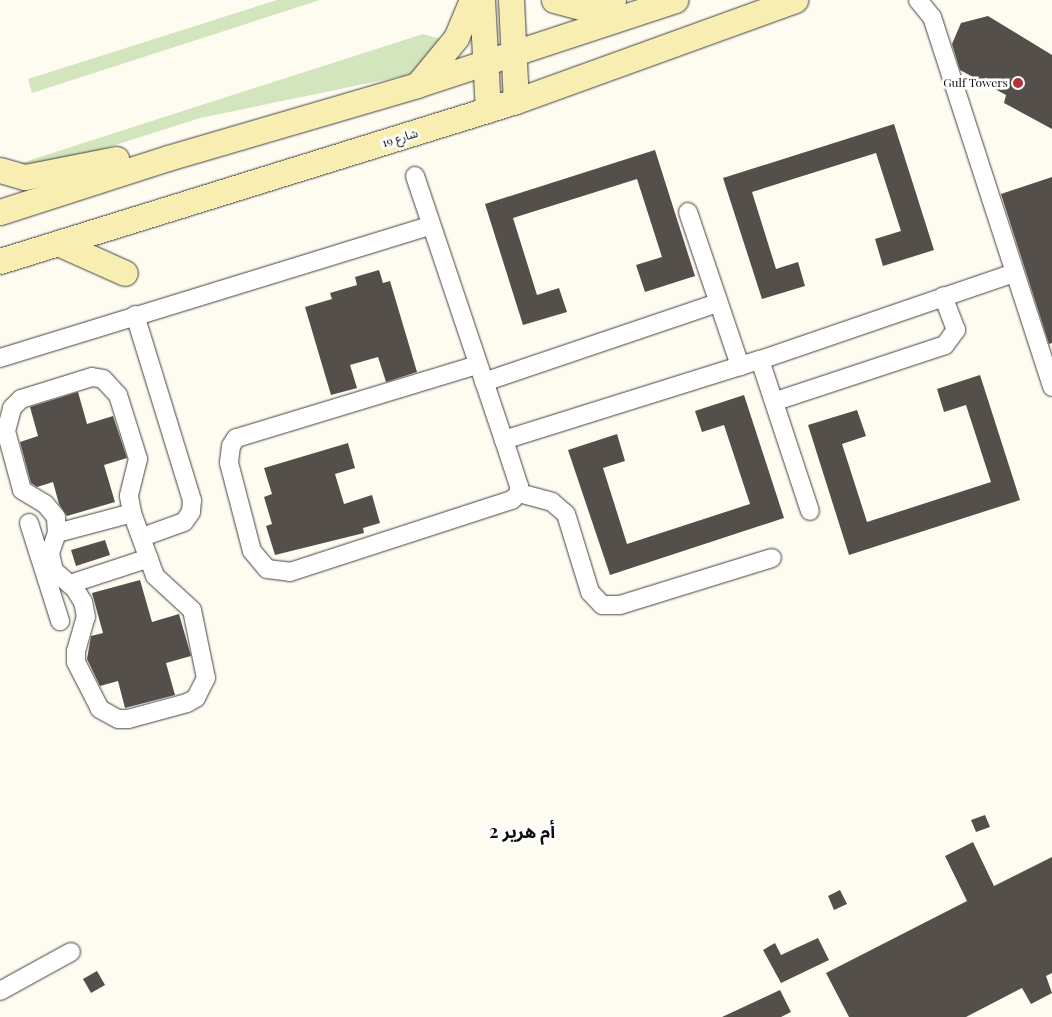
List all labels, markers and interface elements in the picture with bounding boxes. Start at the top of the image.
place label: Gulf Towers [943,76,1008,90]
marker: Gulf Towers [1012,77,1024,89]
street label: شارع 19 [380,126,420,150]
district label: أم هرير 2 [489,820,555,842]

